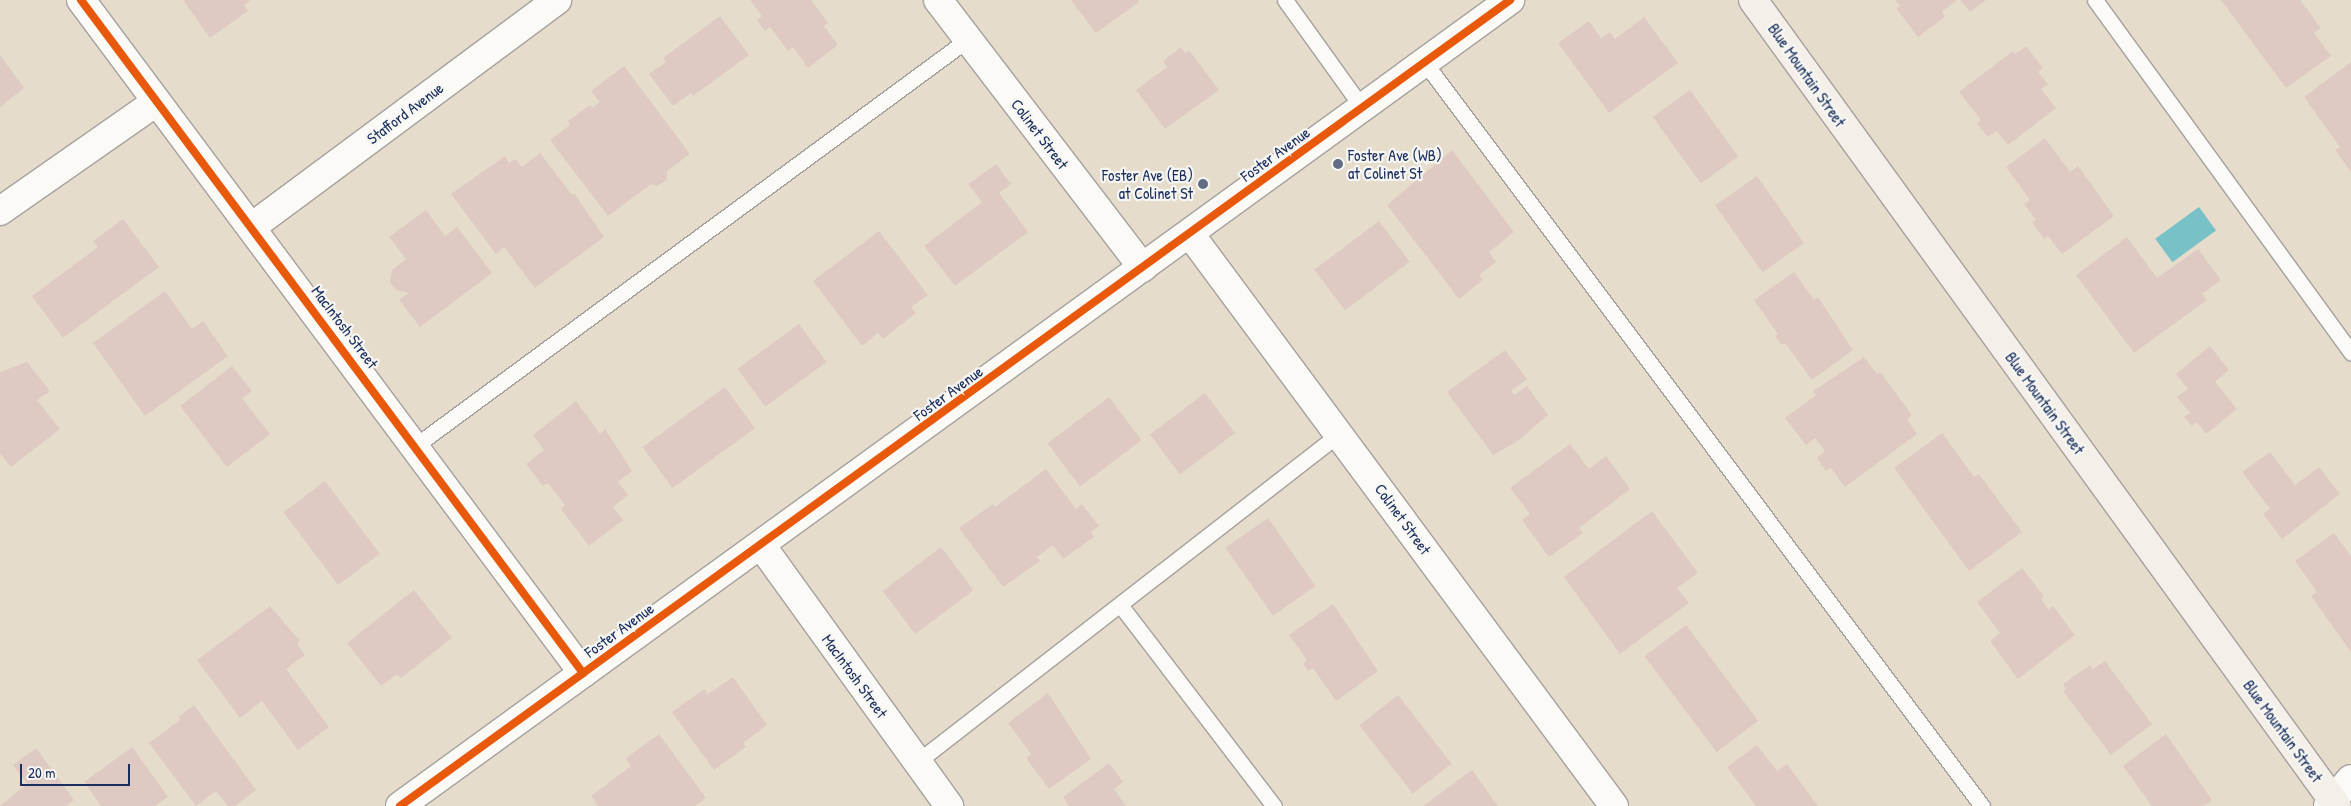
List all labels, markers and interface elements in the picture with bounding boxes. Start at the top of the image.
street label: Blue Mountain Street [1764,20,1850,130]
street label: Stafford Avenue [363,78,447,148]
street label: Colinet Street [1007,95,1073,173]
street label: Foster Avenue [1237,122,1313,186]
place label: Foster Ave (WB) at Colinet St [1348,145,1442,183]
marker: Foster Ave (WB) at Colinet St [1332,158,1344,170]
place label: Foster Ave (EB) at Colinet St [1102,165,1193,203]
marker: Foster Ave (EB) at Colinet St [1197,178,1209,190]
street label: MacIntosh Street [308,282,382,372]
street label: Blue Mountain Street [2001,348,2089,458]
street label: Foster Avenue [910,361,986,425]
street label: Colinet Street [1371,480,1435,558]
street label: Foster Avenue [581,598,657,662]
street label: MacIntosh Street [818,630,892,722]
street label: Blue Mountain Street [2239,676,2327,786]
scale bar [22,754,132,786]
text: 20 m [28,762,55,783]

